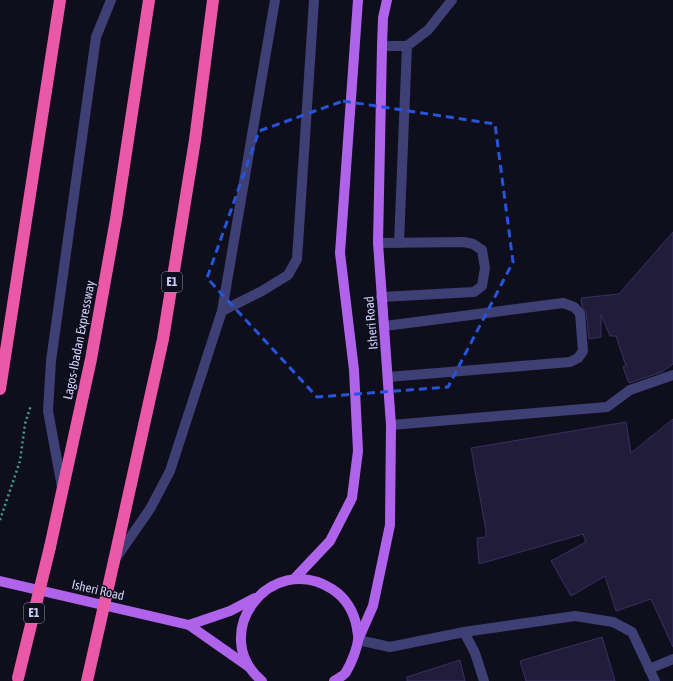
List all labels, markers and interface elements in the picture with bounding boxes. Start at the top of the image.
road number: E1 [162,272,182,292]
street label: Lagos-Ibadan Expressway [60,279,98,401]
street label: Isheri Road [361,296,381,350]
street label: Isheri Road [70,577,126,603]
road number: E1 [24,603,44,623]

